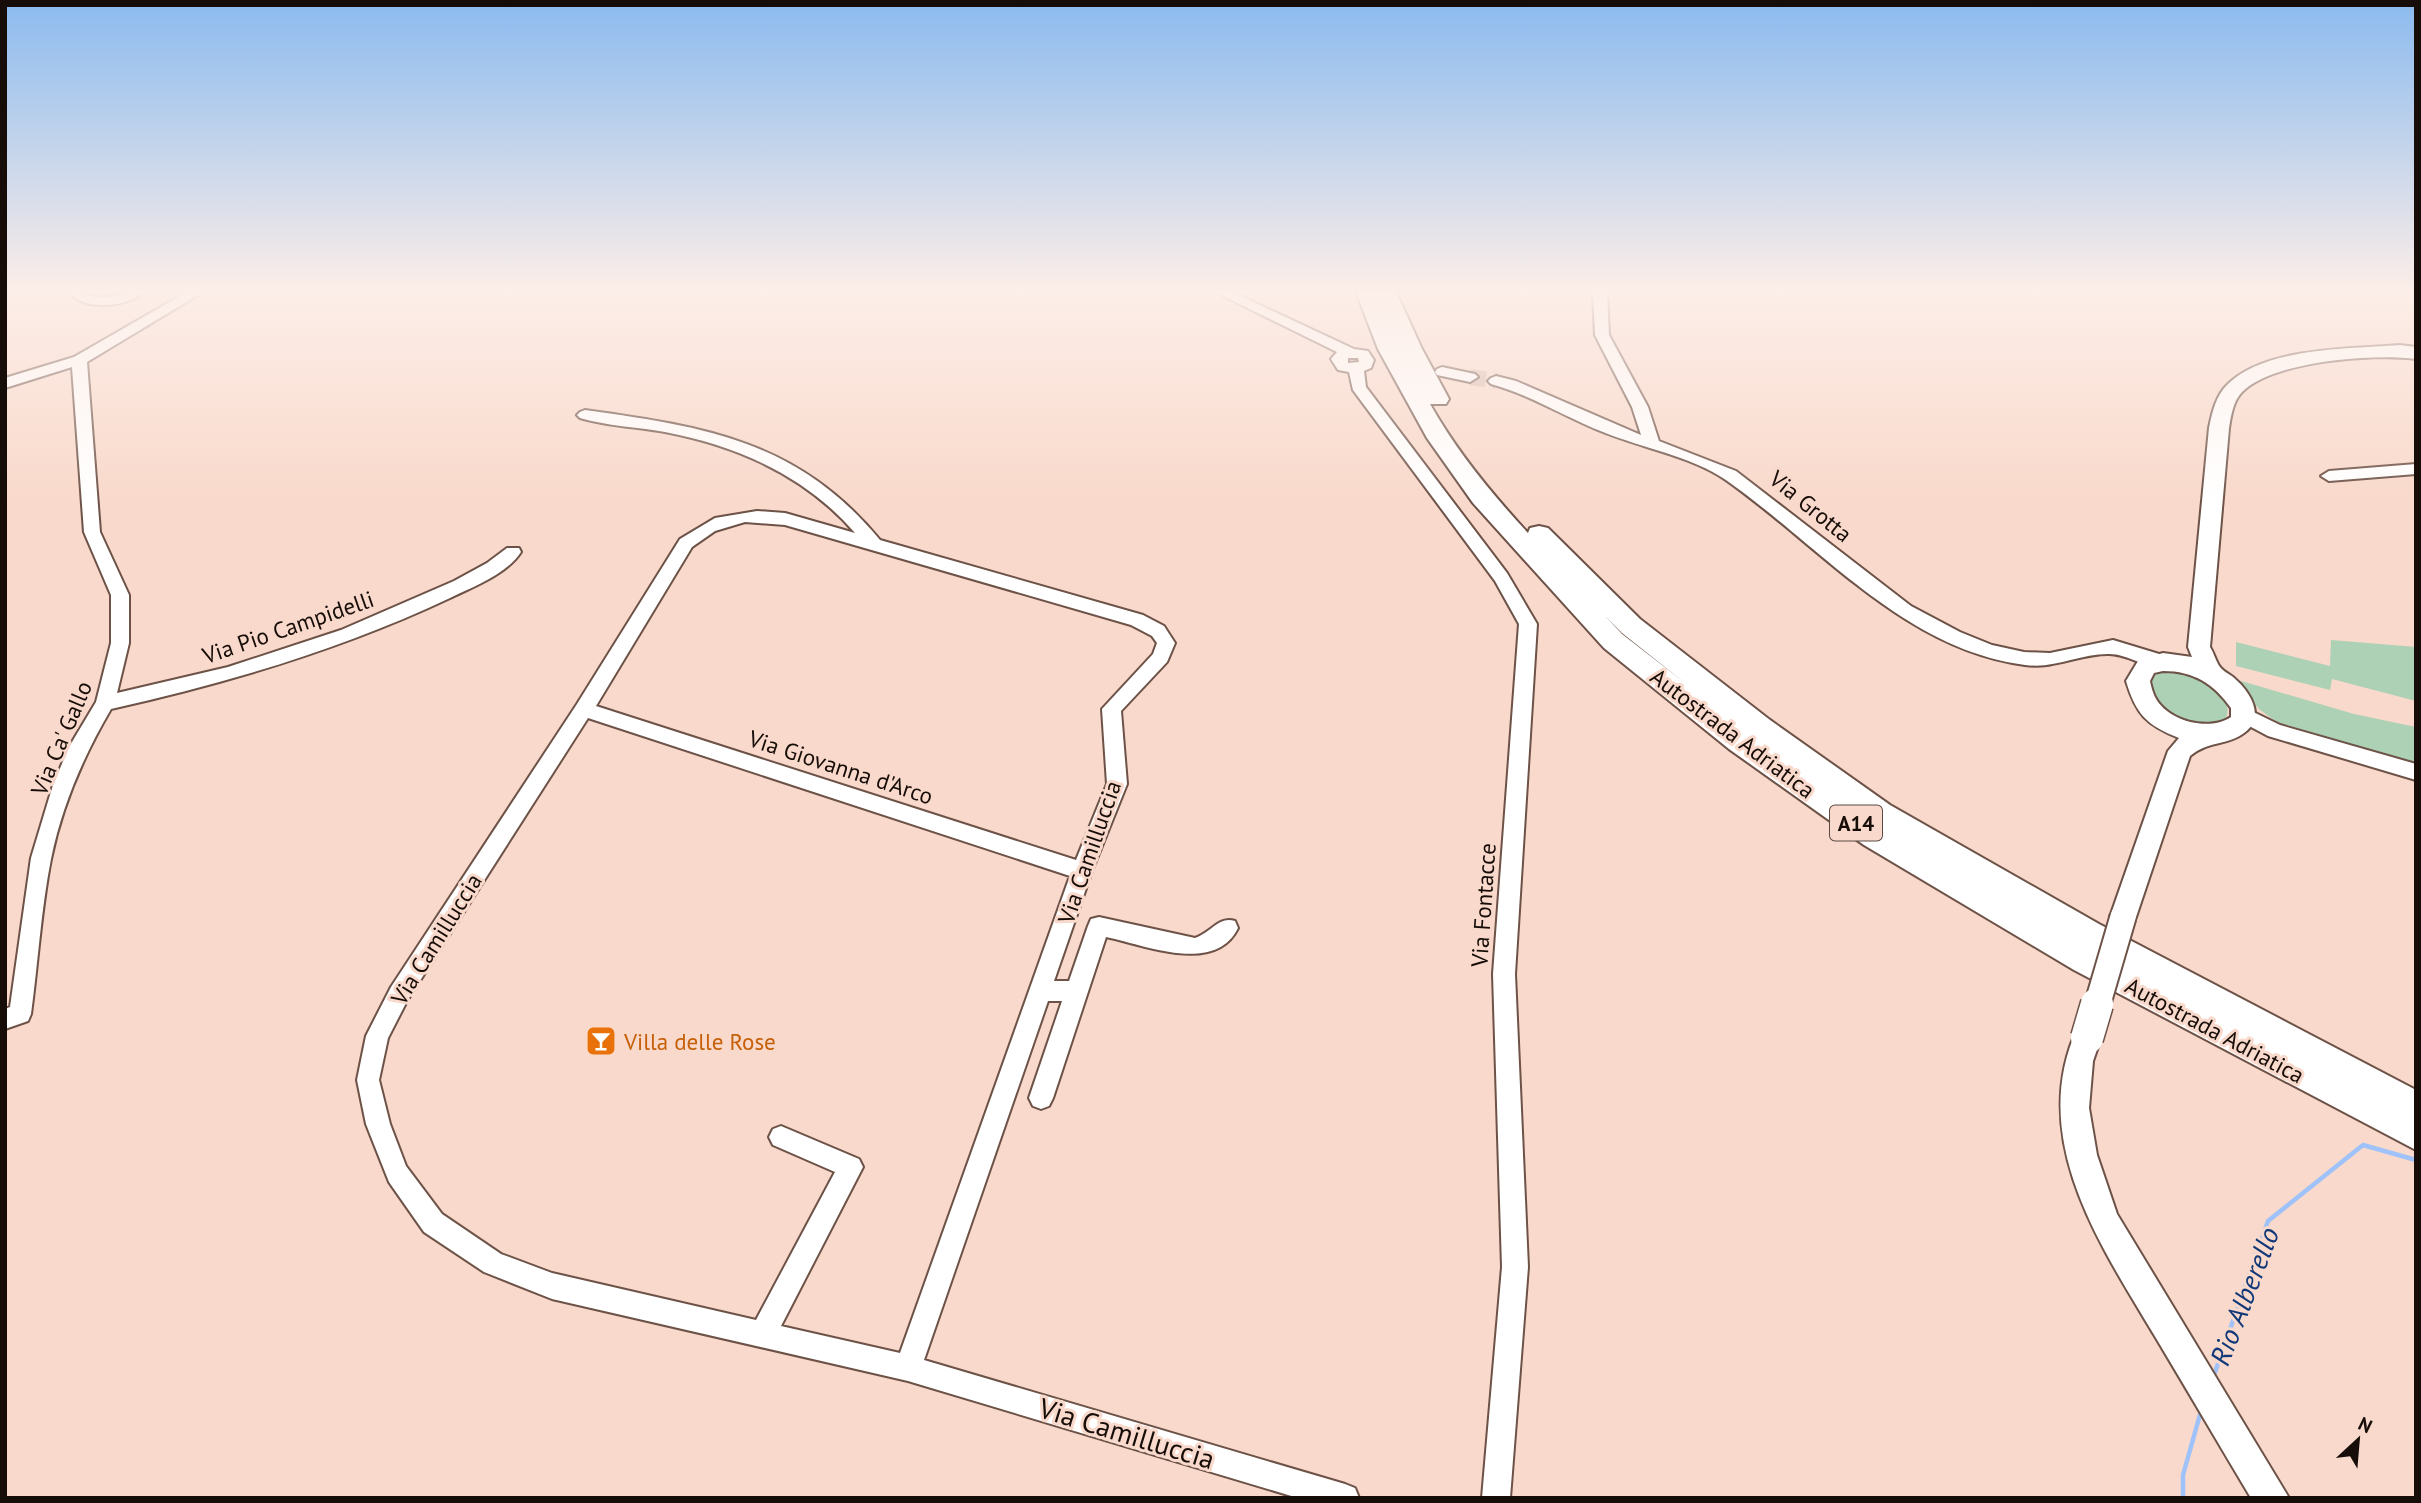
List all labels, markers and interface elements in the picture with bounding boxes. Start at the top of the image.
street label: Via Grotta [1763,463,1858,548]
street label: Via Pio Campidelli [198,584,378,670]
street label: Autostrada Adriatica [1645,662,1821,804]
street label: Via Ca' Gallo [24,677,98,800]
street label: Via Giovanna d'Arco [744,723,937,811]
street label: Via Camilluccia [1051,777,1127,928]
road number: A14 [1830,806,1882,840]
street label: Via Fontacce [1464,842,1502,969]
street label: Via Camilluccia [384,868,488,1011]
street label: Autostrada Adriatica [2121,971,2309,1089]
bar icon: Villa delle Rose [584,1024,618,1058]
place label: Villa delle Rose [623,1027,776,1056]
water label: Rio Alberello [2201,1222,2287,1370]
street label: Via Camilluccia [1034,1388,1219,1477]
north arrow [2323,1405,2393,1475]
text: N [2355,1411,2376,1438]

